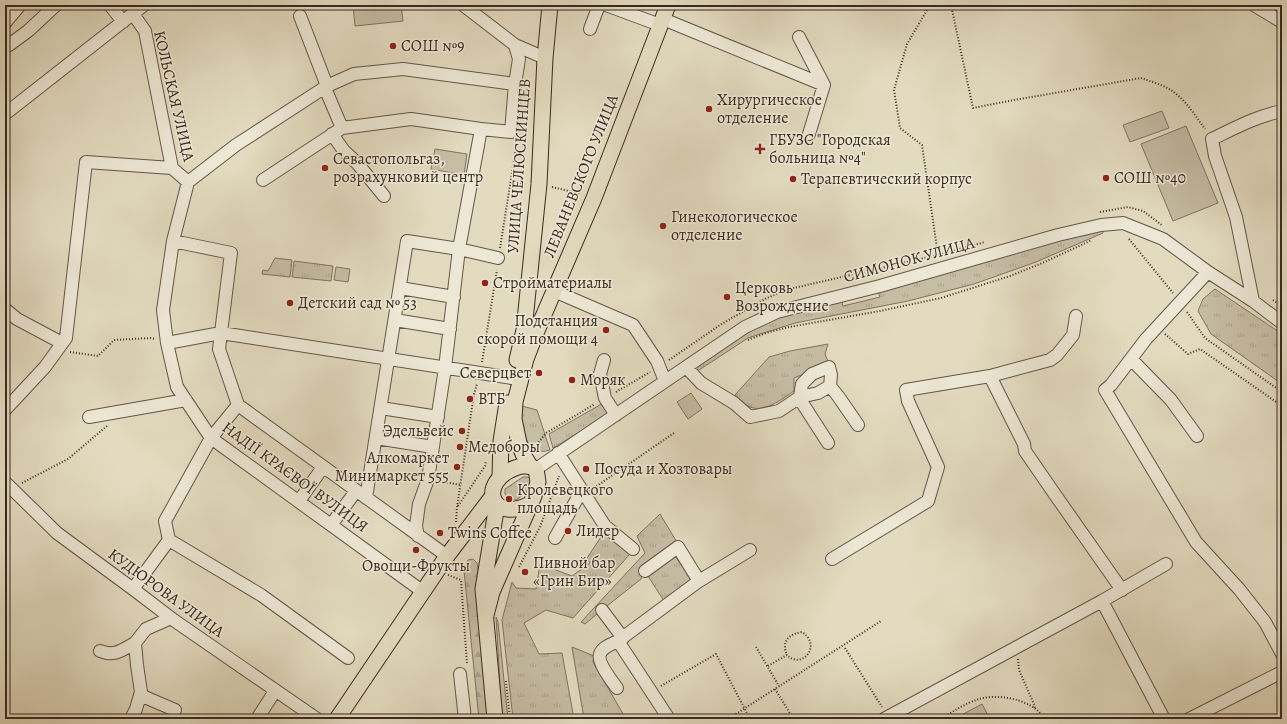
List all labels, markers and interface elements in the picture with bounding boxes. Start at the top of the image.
street label: КОЛЬСКАЯ УЛИЦА [148,28,200,164]
place label: СОШ №9 [401,35,465,57]
marker: СОШ №9 [388,41,398,51]
street label: УЛИЦА ЧЕЛЮСКИНЦЕВ [502,78,536,254]
place label: Хирургическое отделение [717,89,822,129]
street label: ЛЕВАНЕВСКОГО УЛИЦА [538,90,624,261]
marker: Хирургическое отделение [704,104,714,114]
place label: ГБУЗС "Городская больница №4" [769,129,891,169]
marker: ГБУЗС "Городская больница №4" [754,143,766,155]
place label: Севастопольгаз, розрахунковий центр [333,148,483,188]
marker: Севастопольгаз, розрахунковий центр [320,163,330,173]
place label: СОШ №40 [1114,167,1186,189]
place label: Терапевтический корпус [801,168,972,190]
marker: СОШ №40 [1101,173,1111,183]
marker: Терапевтический корпус [788,174,798,184]
place label: Гинекологическое отделение [671,206,798,246]
marker: Гинекологическое отделение [658,221,668,231]
street label: СИМОНОК УЛИЦА [841,232,978,288]
place label: Стройматериалы [493,272,612,294]
place label: Церковь Возрождение [735,277,829,317]
marker: Стройматериалы [480,278,490,288]
place label: Детский сад № 53 [298,292,417,314]
marker: Церковь Возрождение [722,292,732,302]
marker: Детский сад № 53 [285,298,295,308]
place label: Подстанция скорой помощи 4 [477,310,598,350]
marker: Подстанция скорой помощи 4 [601,325,611,335]
place label: Северцвет [460,362,531,384]
marker: Северцвет [534,368,544,378]
place label: Моряк [580,369,625,391]
marker: Моряк [567,375,577,385]
place label: ВТБ [478,388,506,410]
marker: ВТБ [465,394,475,404]
street label: НАДІЇ КРАЄВОЇ ВУЛИЦЯ [218,416,373,538]
place label: Эдельвейс [383,420,454,442]
marker: Эдельвейс [457,426,467,436]
place label: Медоборы [468,436,540,458]
marker: Медоборы [455,442,465,452]
place label: Алкомаркет Минимаркет 555 [335,447,449,487]
place label: Посуда и Хозтовары [594,458,733,480]
marker: Алкомаркет Минимаркет 555 [452,462,462,472]
marker: Посуда и Хозтовары [581,464,591,474]
place label: Кролевецкого площадь [517,479,613,519]
marker: Кролевецкого площадь [504,494,514,504]
place label: Лидер [576,520,619,542]
place label: Twins Coffee [448,522,532,544]
marker: Лидер [563,526,573,536]
marker: Twins Coffee [435,528,445,538]
street label: КУДЮРОВА УЛИЦА [103,543,229,643]
marker: Овощи-Фрукты [411,545,421,555]
place label: Пивной бар «Грин Бир» [533,552,615,592]
place label: Овощи-Фрукты [362,555,470,577]
marker: Пивной бар «Грин Бир» [520,567,530,577]

